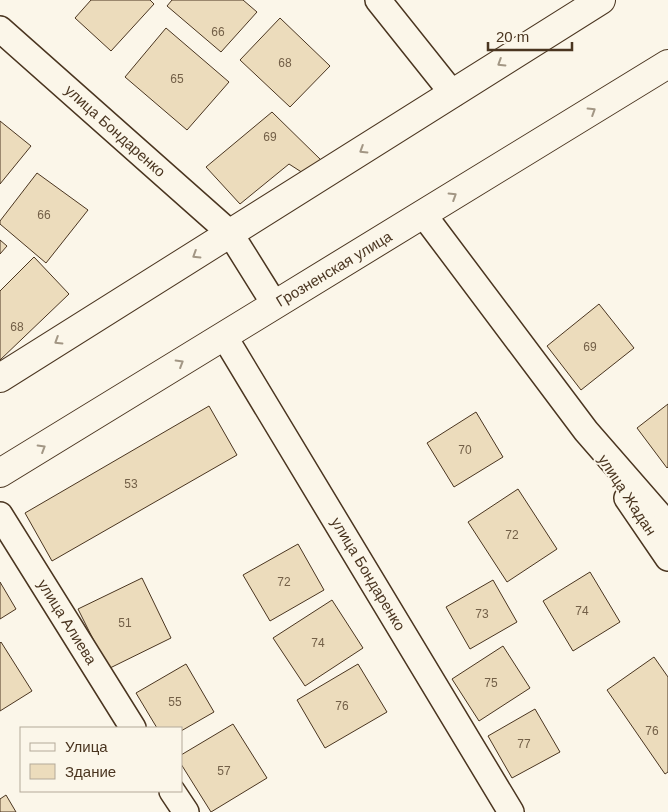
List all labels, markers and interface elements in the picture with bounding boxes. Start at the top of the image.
scale bar [488,20,572,52]
house number: 66 [211,25,225,39]
text: 20 m [496,28,529,45]
house number: 68 [278,56,292,70]
one-way arrow [497,57,506,67]
house number: 65 [170,72,184,86]
street label: улица Бондаренко [62,81,169,180]
one-way arrow [586,107,595,117]
house number: 69 [263,130,277,144]
one-way arrow [360,143,369,153]
one-way arrow [448,192,457,202]
house number: 66 [37,208,51,222]
street label: Грозненская улица [273,227,395,310]
one-way arrow [192,248,201,258]
house number: 68 [10,320,24,334]
one-way arrow [55,335,64,345]
house number: 69 [583,340,597,354]
one-way arrow [175,360,184,369]
house number: 70 [458,443,472,457]
one-way arrow [36,444,45,454]
street label: улица Жадан [595,451,660,538]
house number: 53 [124,477,138,491]
street label: улица Бондаренко [328,514,409,633]
house number: 72 [505,528,519,542]
house number: 72 [277,575,291,589]
street label: улица Алиева [35,576,101,668]
house number: 74 [575,604,589,618]
house number: 73 [475,607,489,621]
house number: 51 [118,616,132,630]
house number: 74 [311,636,325,650]
house number: 75 [484,676,498,690]
house number: 55 [168,695,182,709]
house number: 76 [335,699,349,713]
house number: 76 [645,724,659,738]
legend [20,727,182,792]
house number: 77 [517,737,531,751]
text: Улица [65,738,108,755]
text: Здание [65,763,116,780]
house number: 57 [217,764,231,778]

